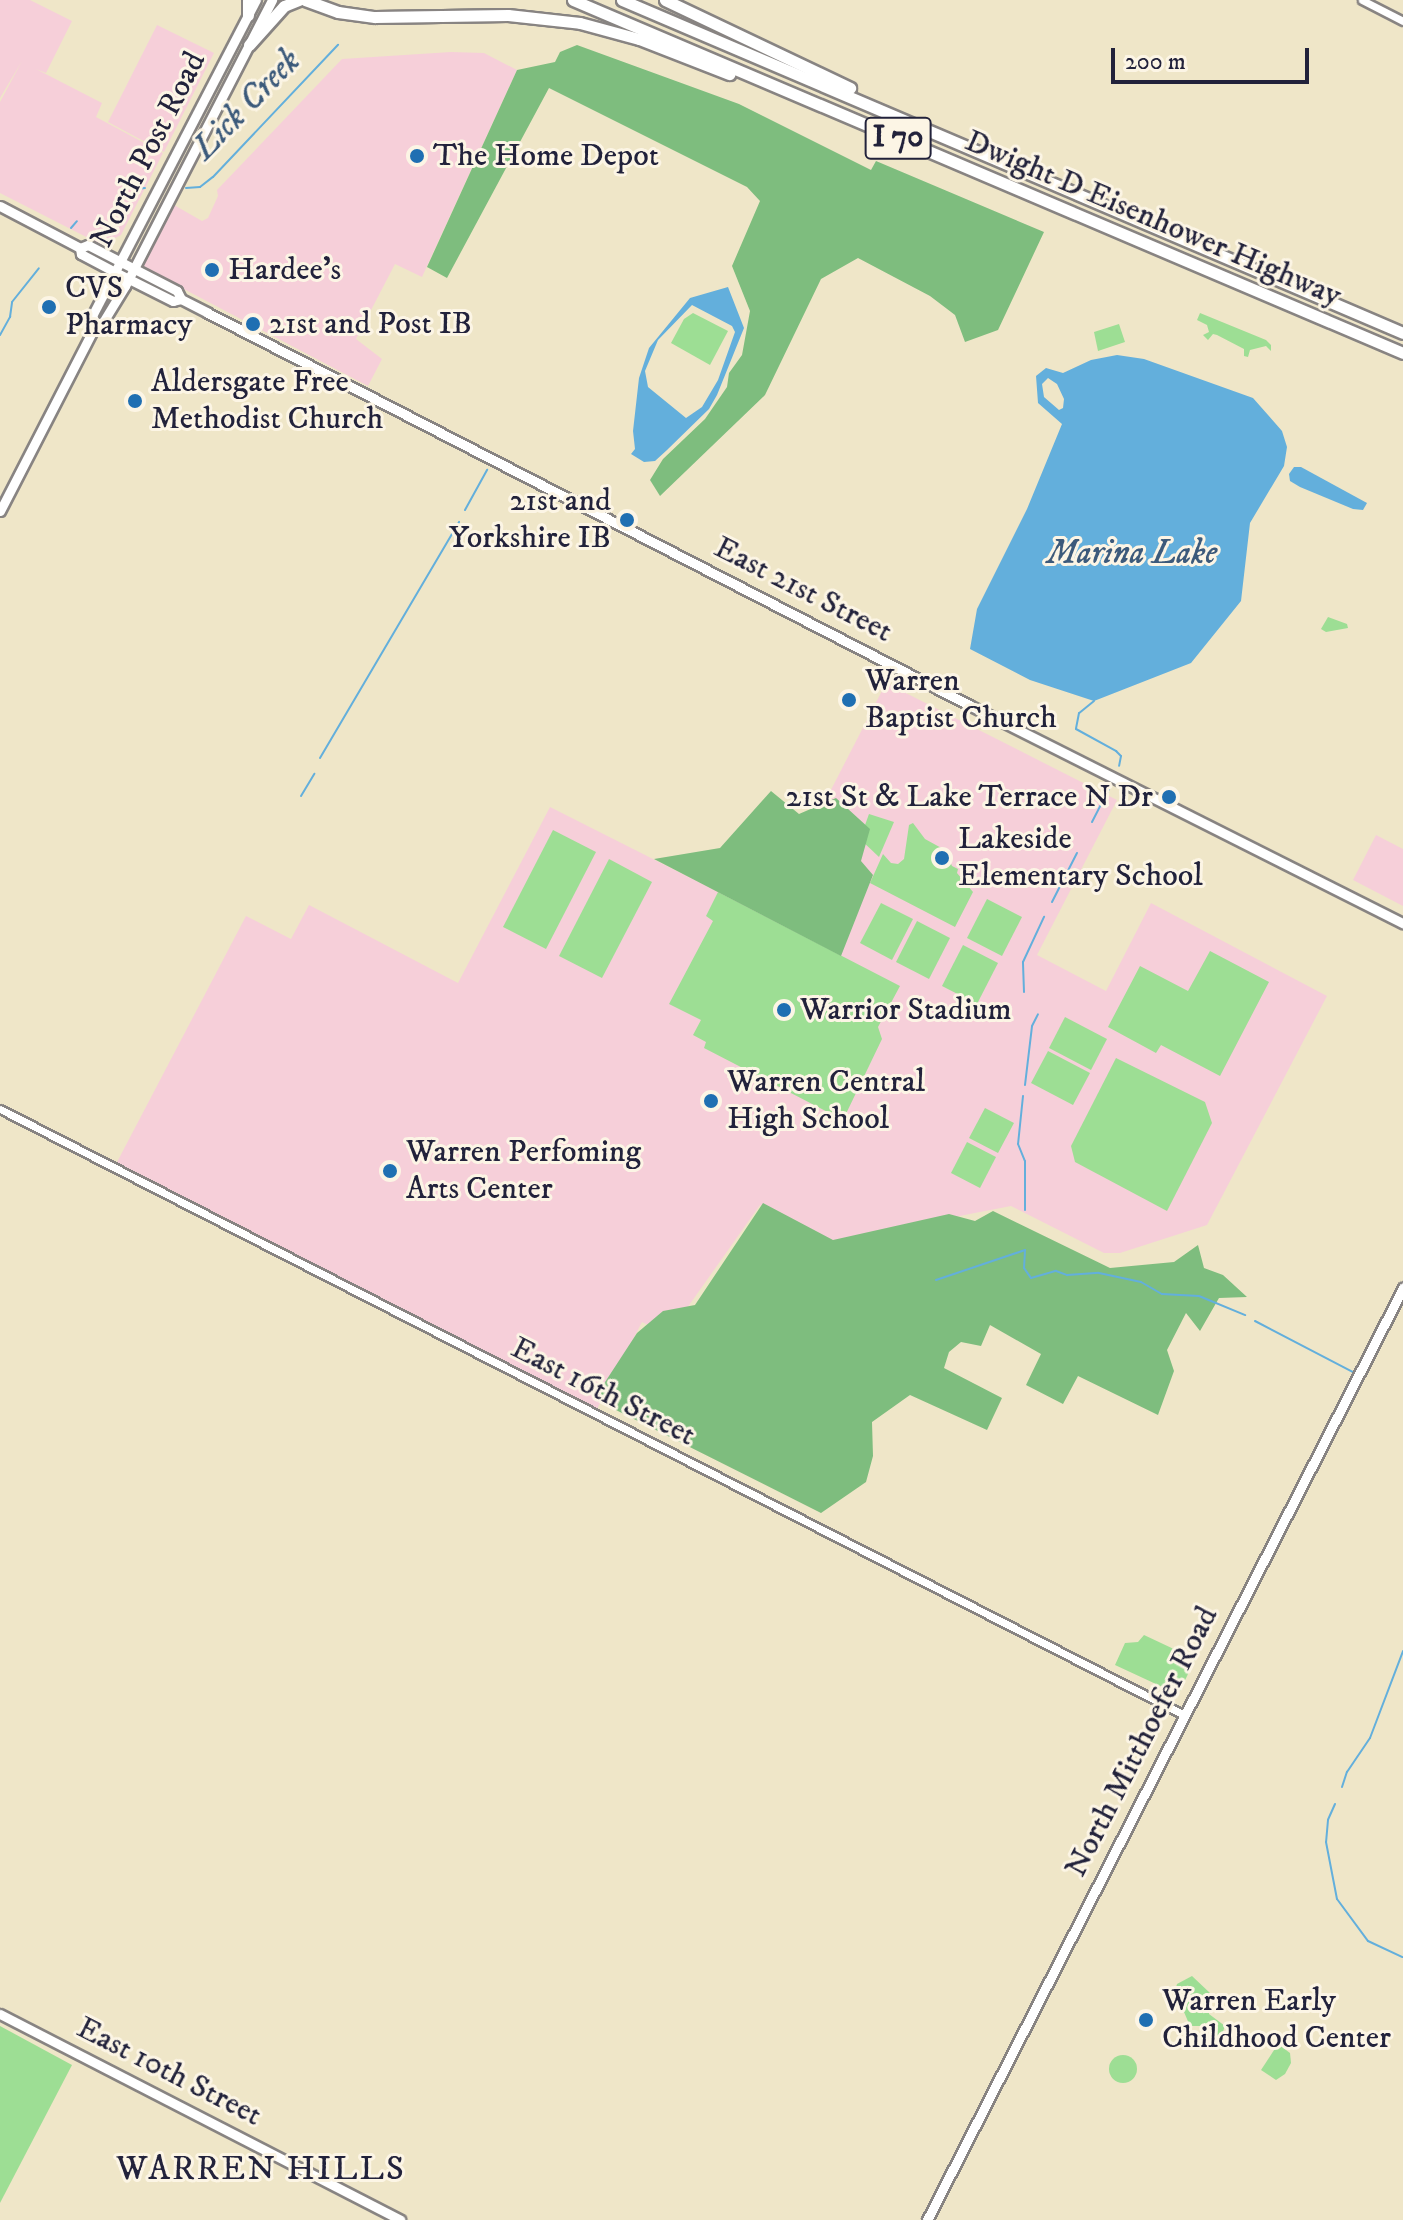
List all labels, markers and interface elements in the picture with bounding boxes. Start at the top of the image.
scale bar [1115,32,1313,82]
water label: Lick Creek [184,41,310,169]
street label: North Post Road [83,46,215,254]
text: 200 m [1125,47,1186,77]
road number: I 70 [864,112,932,164]
street label: Dwight D Eisenhower Highway [959,122,1347,316]
place label: The Home Depot [433,137,659,175]
marker: The Home Depot [408,147,426,165]
place label: Hardee's [228,251,341,289]
marker: Hardee's [203,261,221,279]
place label: CVS Pharmacy [65,270,192,345]
marker: CVS Pharmacy [40,298,58,316]
place label: 21st and Post IB [269,305,472,343]
marker: 21st and Post IB [244,315,262,333]
place label: Aldersgate Free Methodist Church [151,364,383,439]
marker: Aldersgate Free Methodist Church [126,392,144,410]
place label: 21st and Yorkshire IB [449,483,611,558]
marker: 21st and Yorkshire IB [618,511,636,529]
street label: East 21st Street [707,529,899,651]
water label: Marina Lake [1047,534,1217,574]
place label: Warren Baptist Church [865,663,1057,738]
marker: Warren Baptist Church [840,691,858,709]
place label: 21st St & Lake Terrace N Dr [786,778,1153,816]
marker: 21st St & Lake Terrace N Dr [1160,788,1178,806]
place label: Lakeside Elementary School [958,821,1203,896]
marker: Lakeside Elementary School [933,849,951,867]
place label: Warrior Stadium [800,991,1012,1029]
marker: Warrior Stadium [775,1001,793,1019]
place label: Warren Central High School [727,1064,925,1139]
marker: Warren Central High School [702,1092,720,1110]
place label: Warren Perfoming Arts Center [406,1134,641,1209]
marker: Warren Perfoming Arts Center [381,1162,399,1180]
street label: East 16th Street [504,1329,702,1455]
street label: North Mitthoefer Road [1057,1600,1227,1884]
place label: Warren Early Childhood Center [1162,1983,1391,2058]
street label: East 10th Street [70,2009,268,2135]
marker: Warren Early Childhood Center [1137,2011,1155,2029]
district label: WARREN HILLS [116,2150,406,2190]

